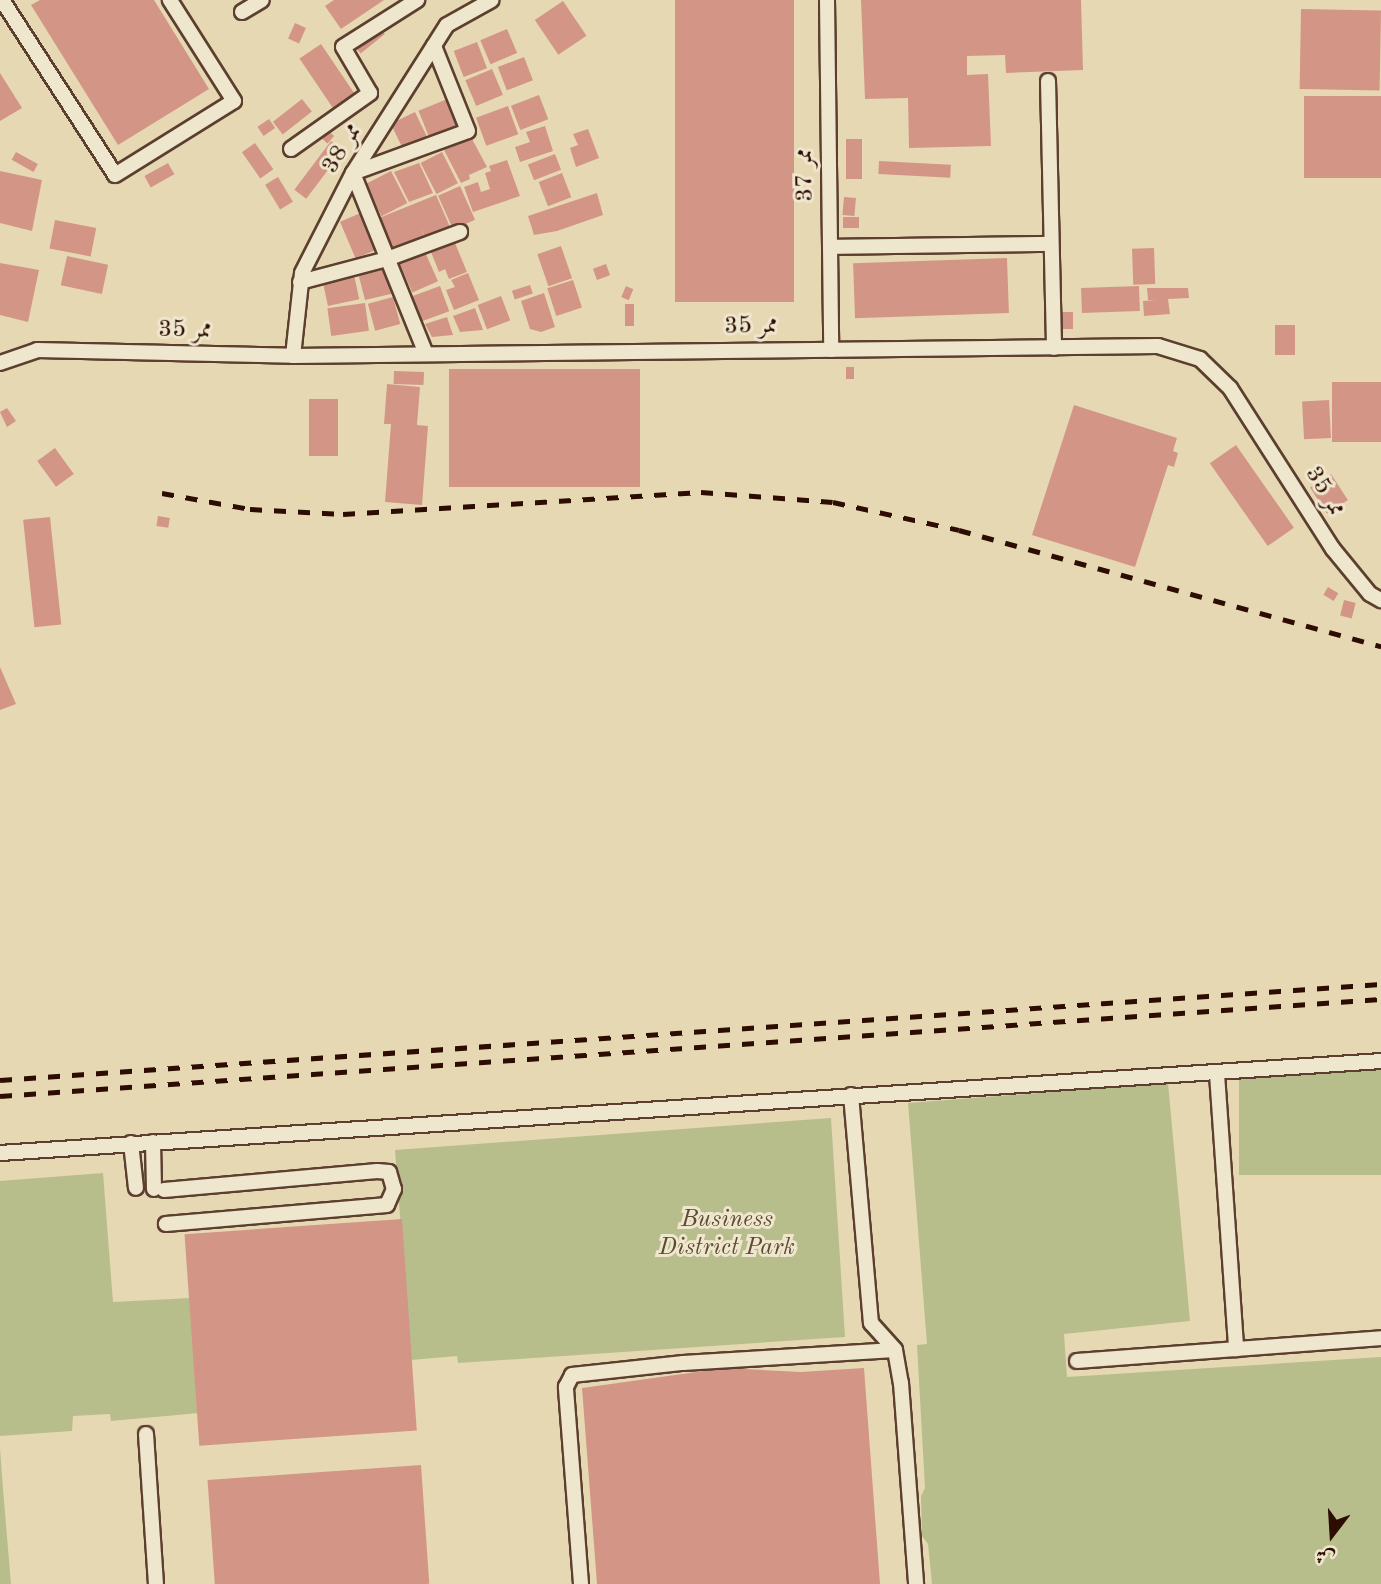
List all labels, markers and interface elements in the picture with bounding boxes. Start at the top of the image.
street label: ممر 38 [317,119,369,179]
street label: ممر 37 [791,148,821,202]
street label: ممر 35 [724,312,778,342]
street label: ممر 35 [158,316,212,346]
street label: ممر 35 [1298,462,1350,522]
park label: Business District Park [659,1207,795,1263]
north arrow [1297,1500,1367,1570]
text: ش [1314,1544,1338,1567]

